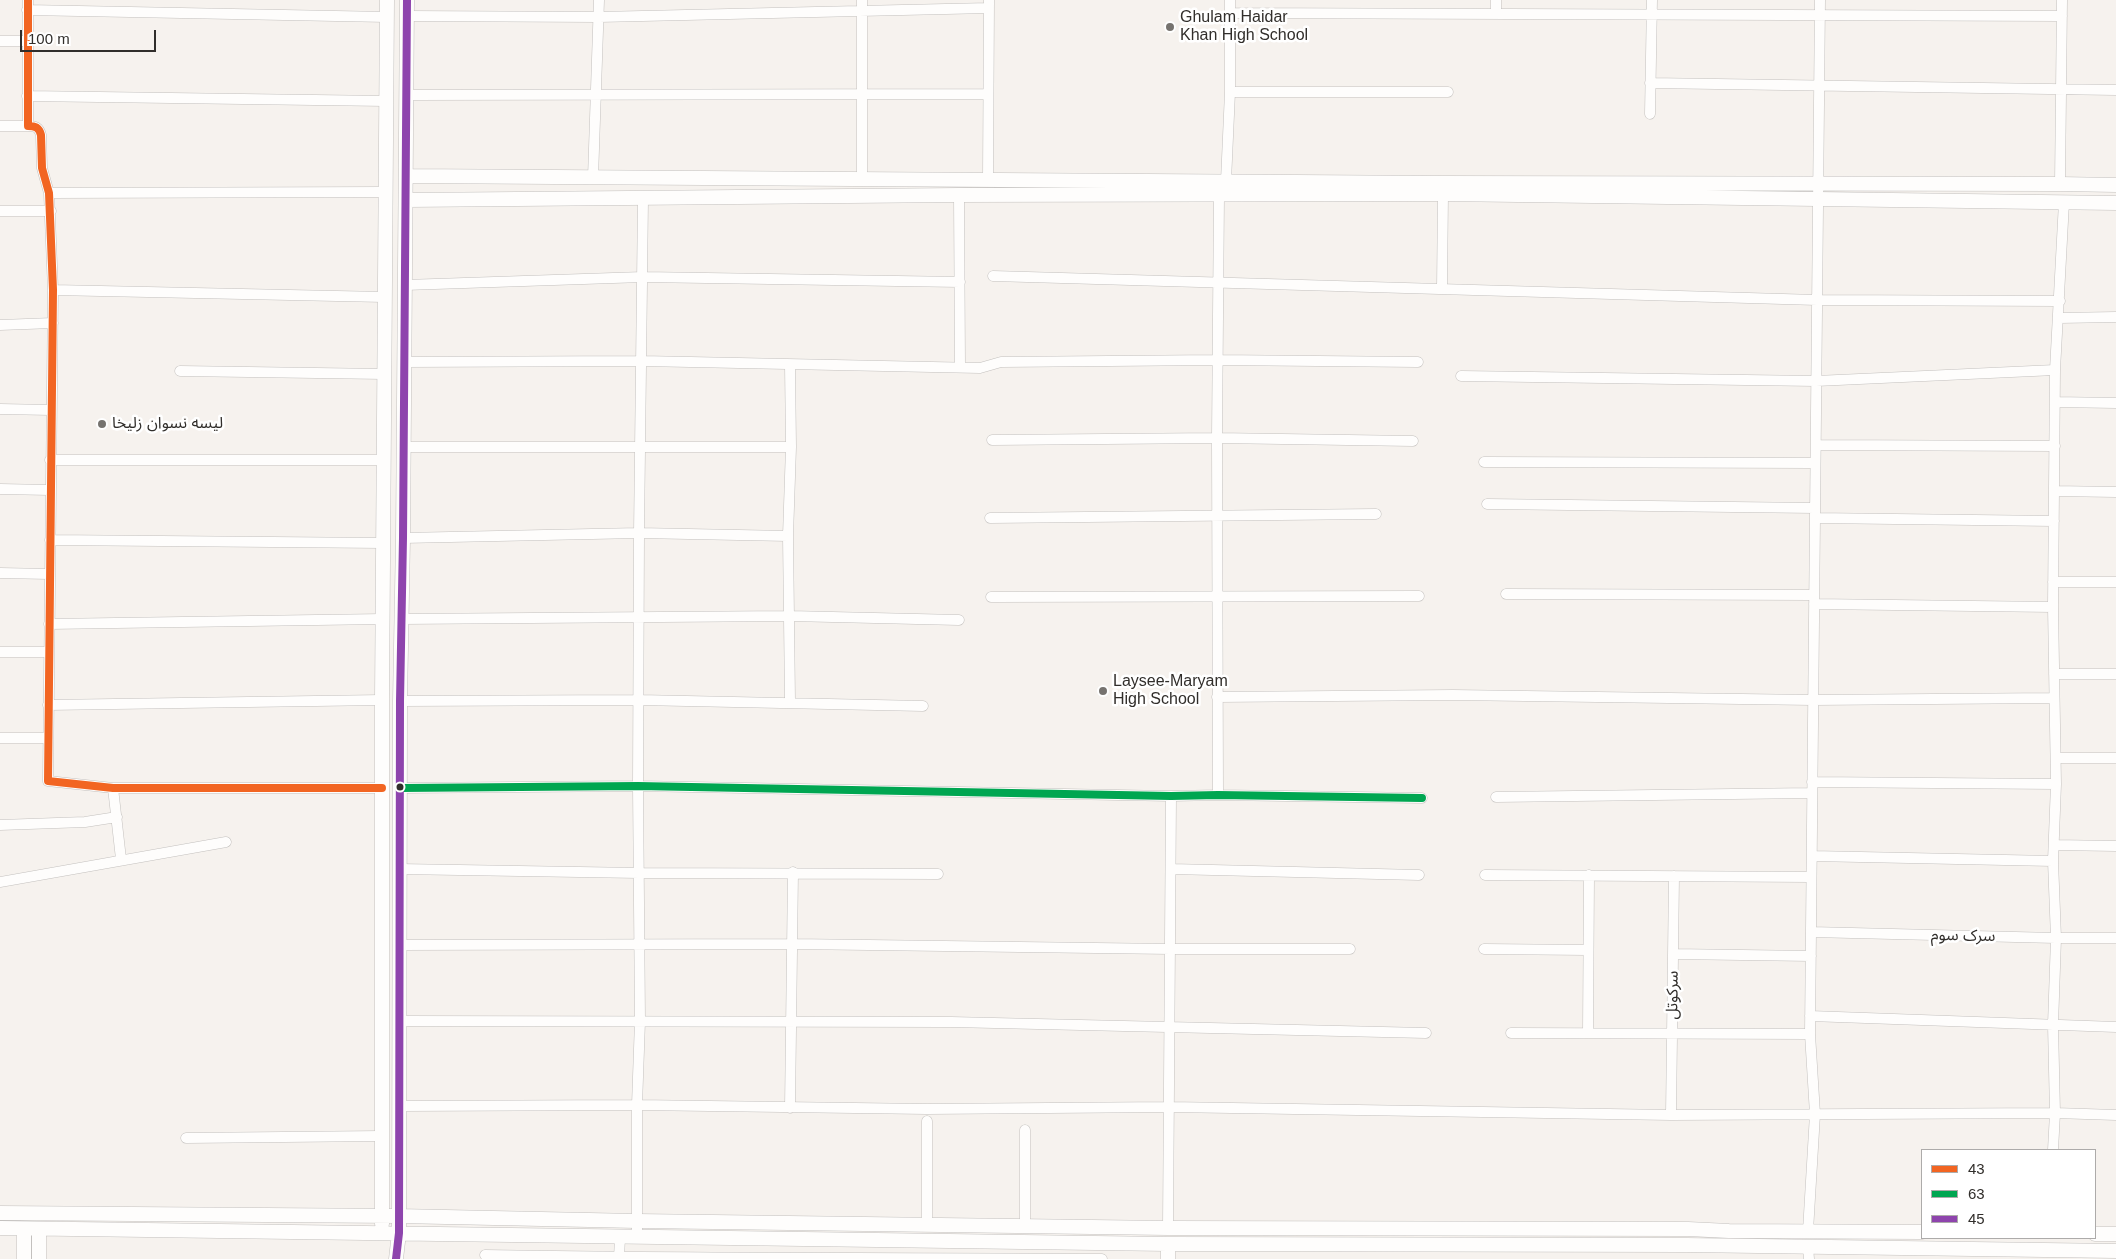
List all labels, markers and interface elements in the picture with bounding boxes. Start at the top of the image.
place label: Ghulam Haidar Khan High School [1180,8,1308,46]
scale bar [22,20,159,52]
marker: Ghulam Haidar Khan High School [1164,21,1176,33]
text: 100 m [28,30,70,47]
place label: لیسه نسوان زلیخا [112,414,223,434]
marker: لیسه نسوان زلیخا [96,418,108,430]
place label: Laysee-Maryam High School [1113,672,1228,710]
marker: Laysee-Maryam High School [1097,685,1109,697]
unlabelled marker [395,782,405,792]
street label: سرک سوم [1931,926,1995,946]
street label: سرکوتل [1663,970,1683,1020]
legend [1921,1149,2096,1239]
text: 43 [1968,1160,1985,1177]
text: 63 [1968,1185,1985,1202]
text: 45 [1968,1210,1985,1227]

